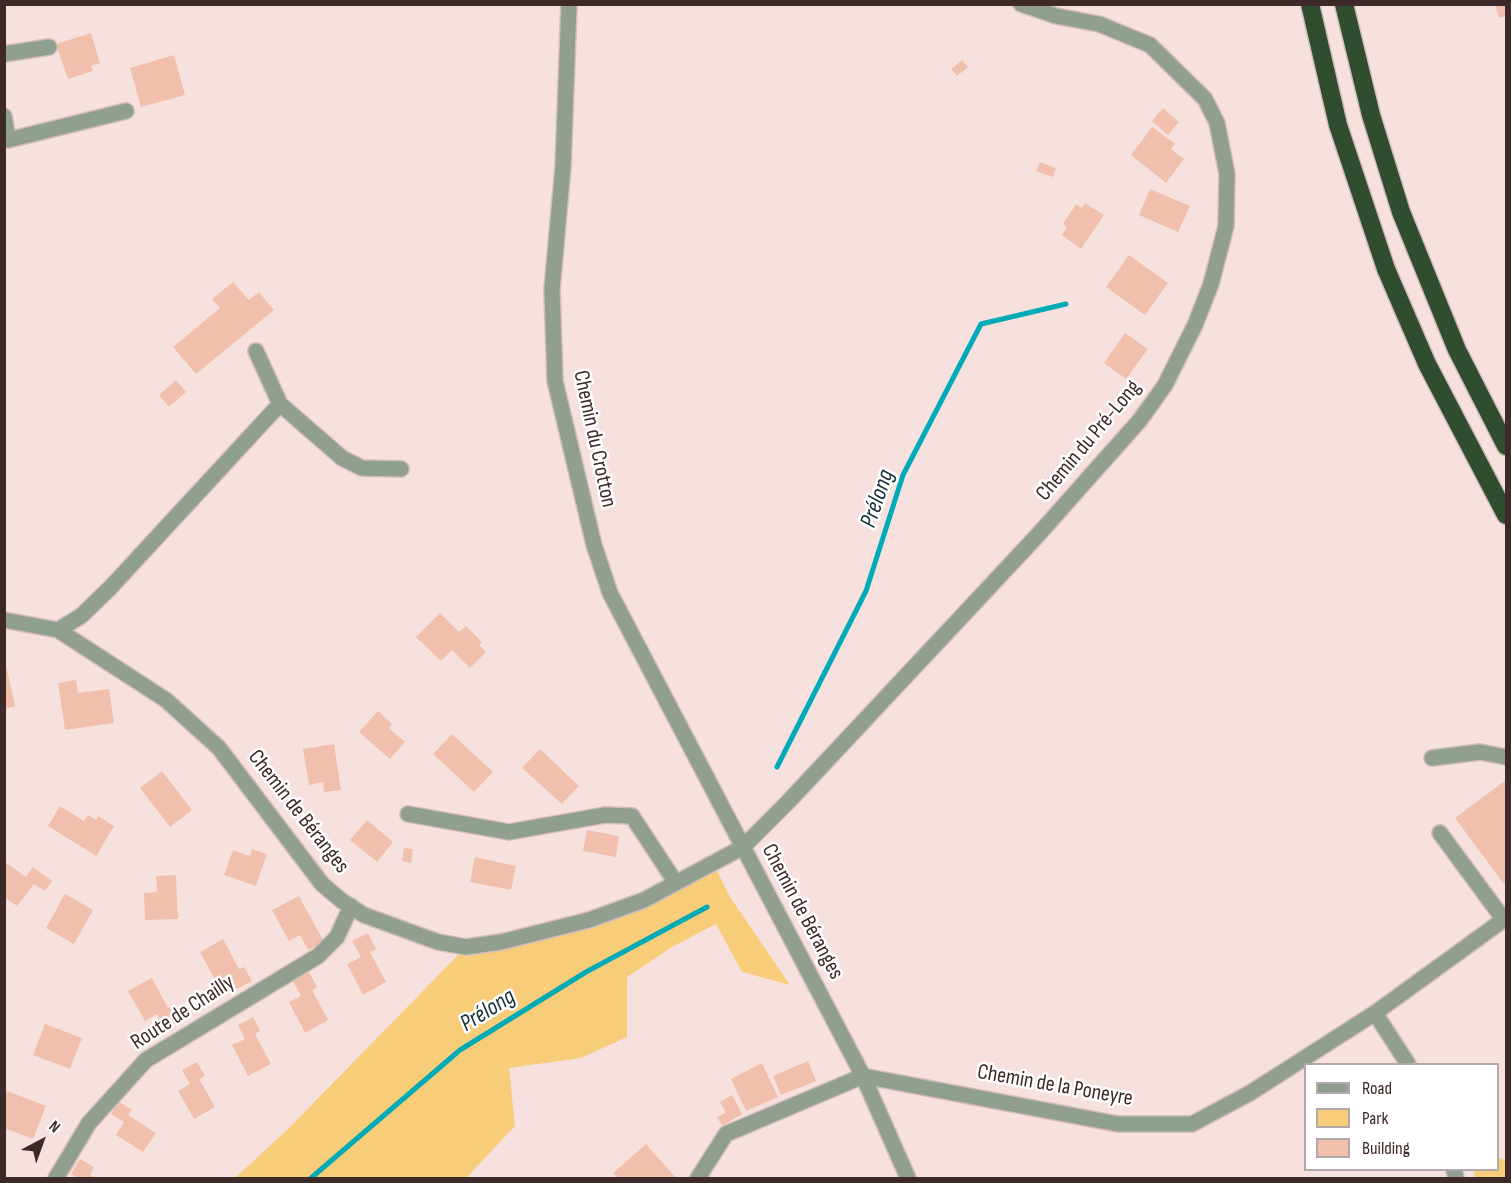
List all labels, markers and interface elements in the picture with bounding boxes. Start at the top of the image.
street label: Chemin du Crotton [567,368,621,510]
street label: Chemin du Pré-Long [1031,375,1147,507]
water label: Prélong [855,466,901,532]
street label: Chemin de Béranges [242,745,354,879]
street label: Chemin de Béranges [755,840,849,984]
street label: Route de Chailly [126,970,240,1056]
water label: Prélong [455,983,521,1039]
street label: Chemin de la Poneyre [975,1059,1135,1113]
legend [1304,1063,1499,1171]
text: Road [1362,1078,1392,1099]
text: Park [1362,1108,1388,1129]
north arrow [12,1111,72,1171]
text: N [45,1117,64,1137]
text: Building [1362,1138,1410,1159]

